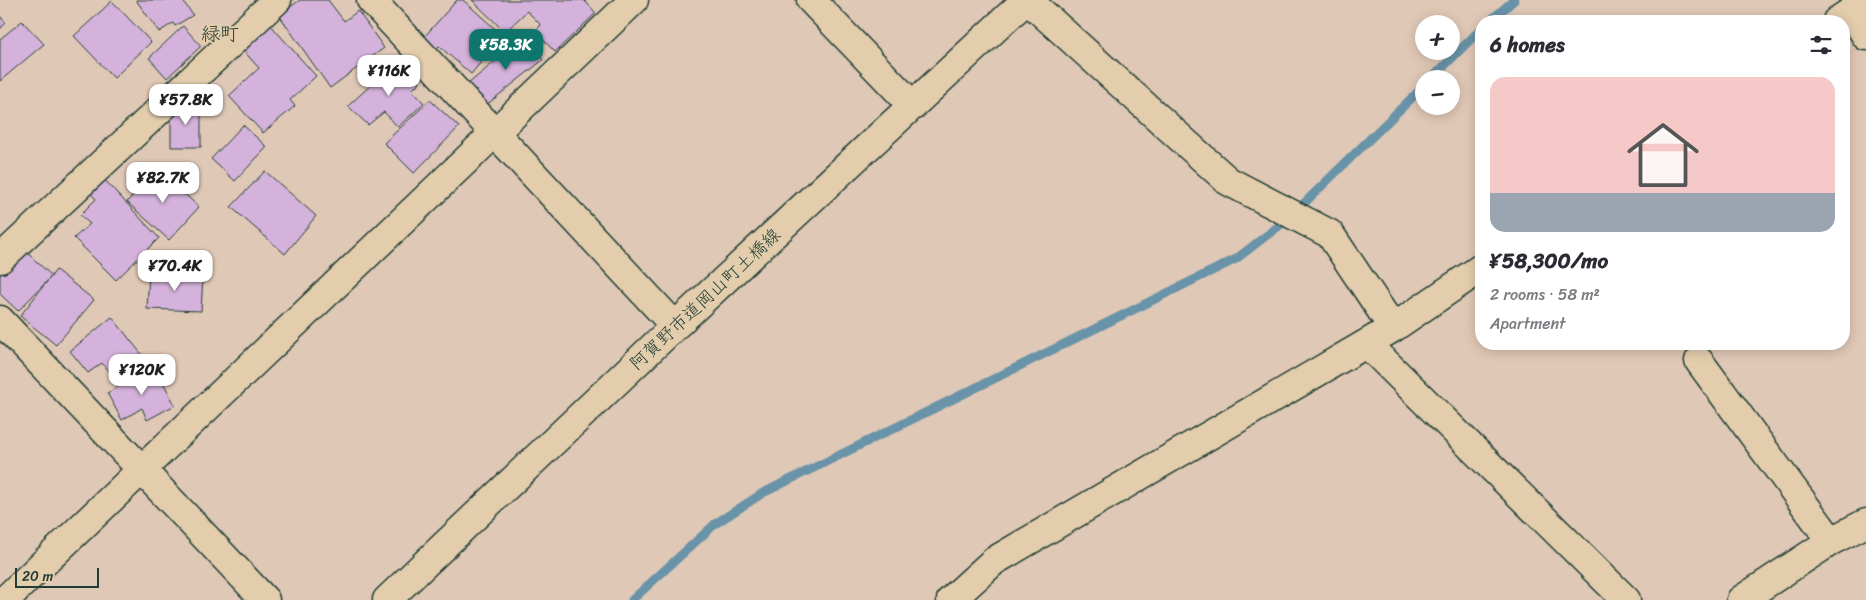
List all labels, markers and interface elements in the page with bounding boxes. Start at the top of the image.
map controls [1415,15,1460,115]
button: + [1415,15,1460,60]
district label: 緑町 [201,17,239,50]
text: 6 homes [1490,26,1565,64]
pin: ¥58.3K [465,28,547,71]
text: ¥58.3K [480,30,532,59]
icon: filters [1807,31,1835,59]
pin: ¥116K [354,54,424,97]
text: ¥116K [368,56,410,85]
button: − [1415,70,1460,115]
pin: ¥57.8K [145,84,227,126]
text: ¥57.8K [160,85,212,114]
icon: home [1618,110,1708,200]
pin: ¥82.7K [122,162,204,204]
text: ¥82.7K [137,163,189,192]
street label: 阿賀野市道岡山町土橋線 [622,220,788,378]
text: ¥58,300/mo [1490,242,1608,280]
pin: ¥70.4K [134,250,216,292]
text: ¥70.4K [149,251,201,280]
text: 2 rooms · 58 m² [1490,280,1600,309]
text: Apartment [1490,309,1566,338]
pin: ¥120K [107,354,177,396]
text: ¥120K [120,355,164,384]
text: 20 m [22,564,53,589]
scale bar [15,565,99,588]

